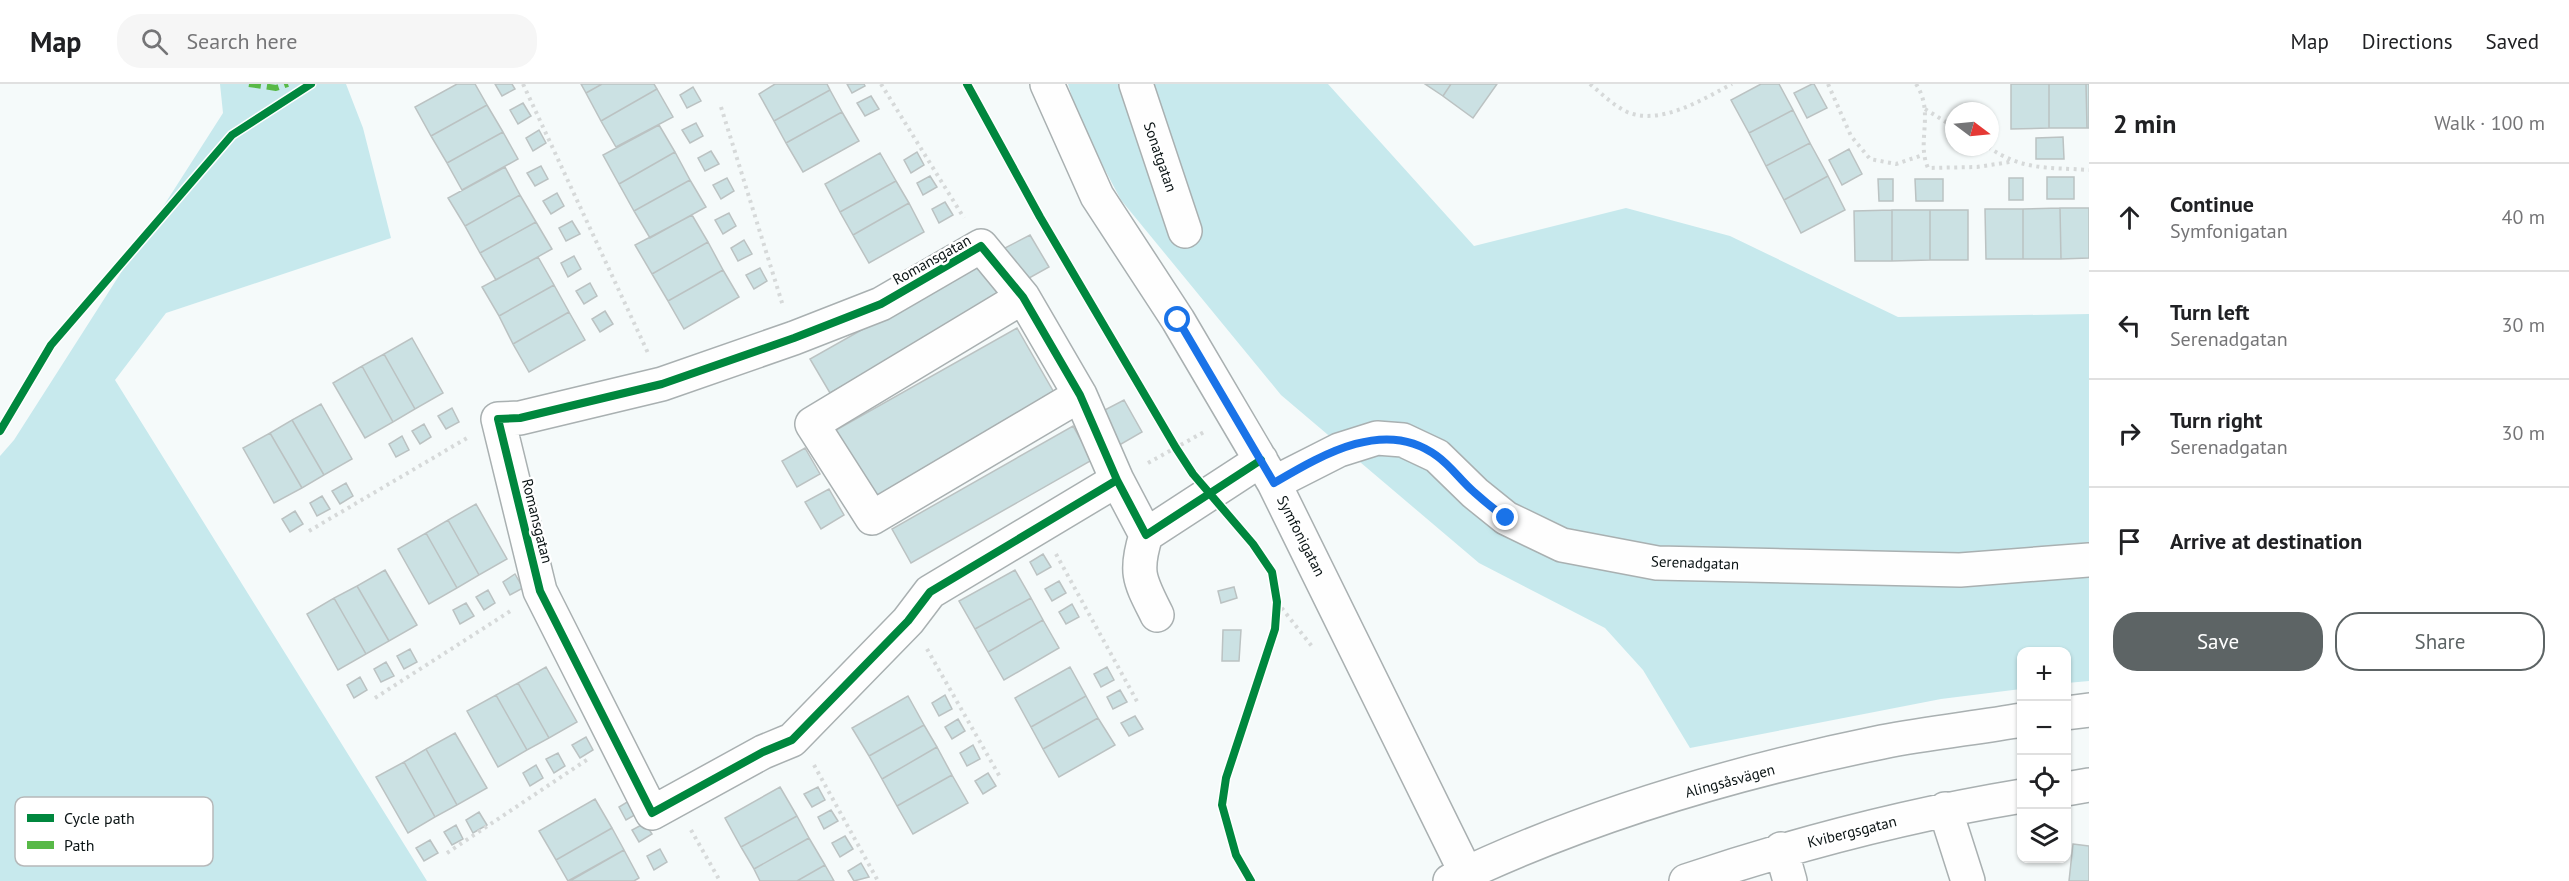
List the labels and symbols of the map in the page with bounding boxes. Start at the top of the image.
north arrow [1945,102,1999,156]
street label: Sonatgatan [1140,119,1181,194]
street label: Romansgatan [889,230,974,289]
route start [1164,306,1190,332]
street label: Romansgatan [518,477,557,565]
street label: Symfonigatan [1273,492,1330,579]
route end [1492,504,1518,530]
street label: Serenadgatan [1651,551,1739,574]
street label: Alingsåsvägen [1683,759,1777,802]
legend [15,797,213,866]
text: Cycle path [64,808,135,828]
street label: Kvibergsgatan [1805,811,1898,852]
text: Path [64,835,95,855]

